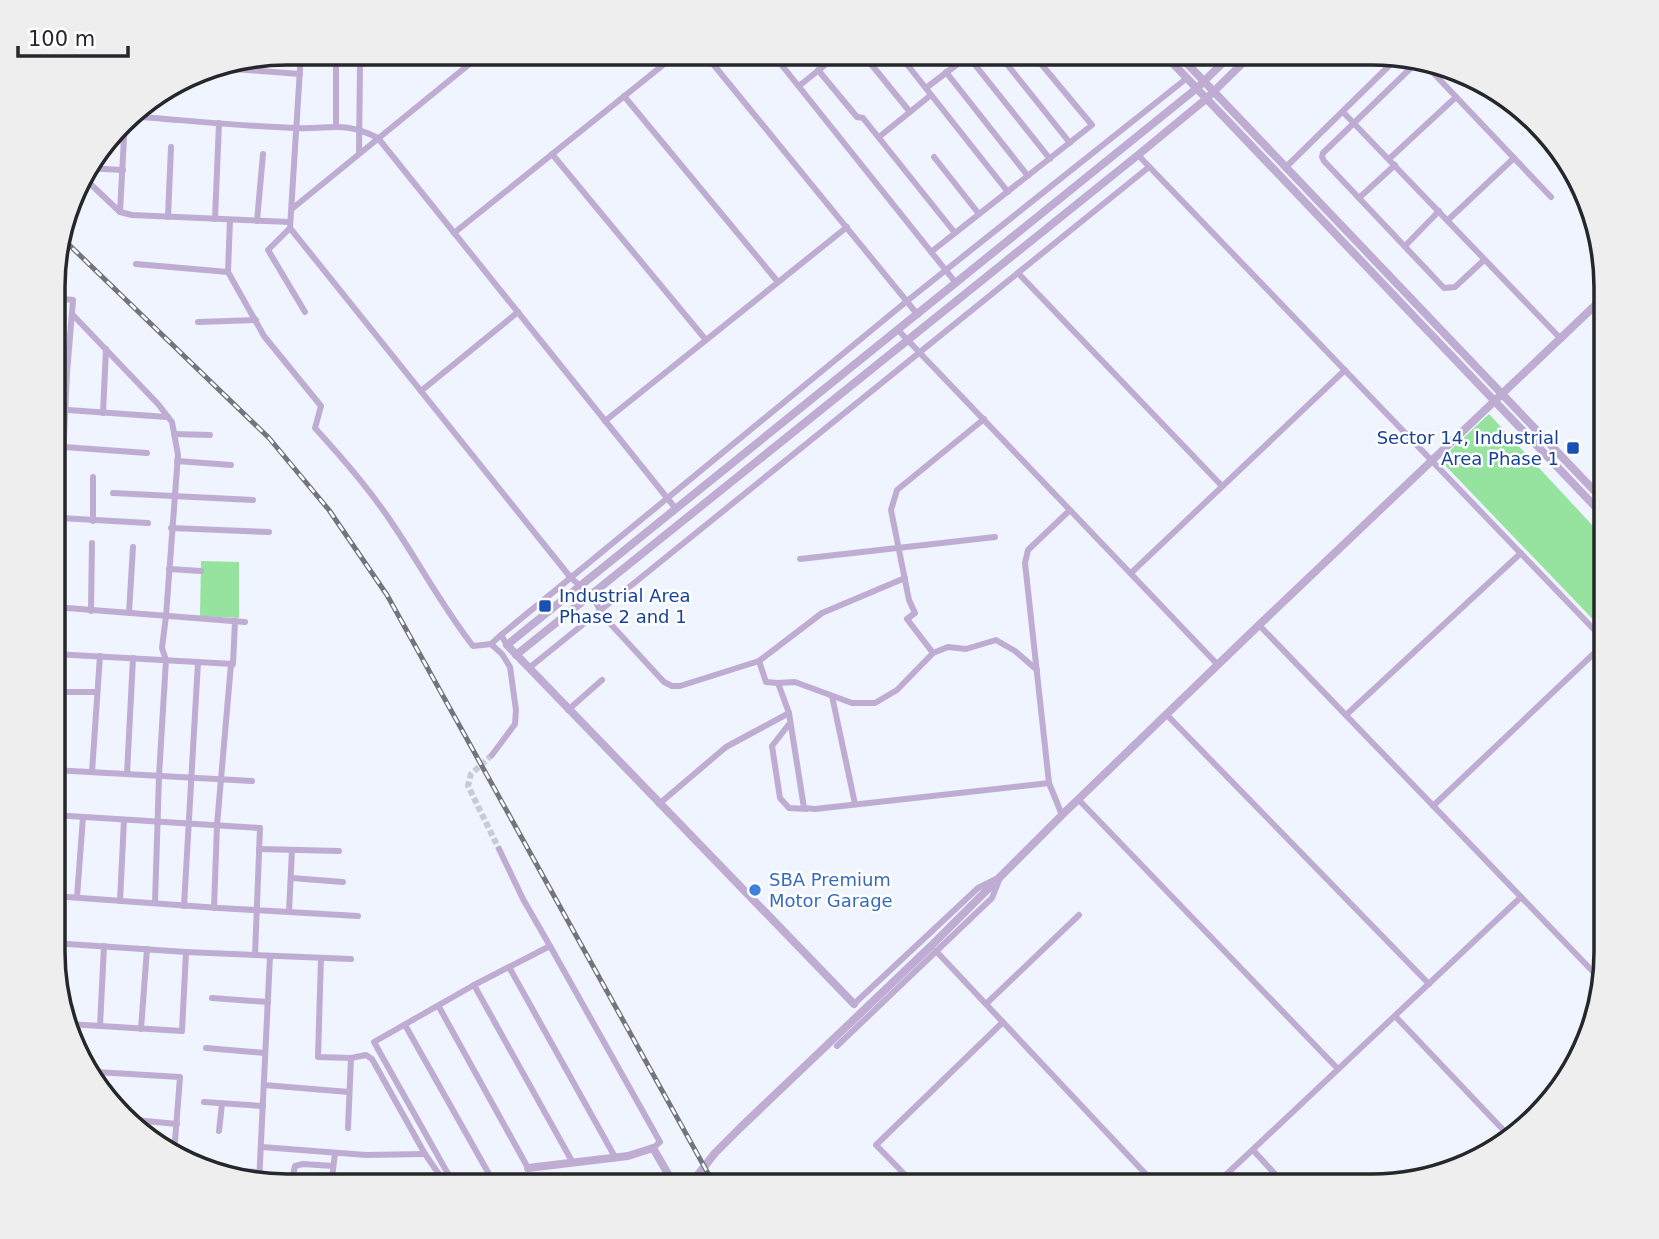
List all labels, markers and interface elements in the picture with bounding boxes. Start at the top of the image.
scale bar [18,14,128,58]
text: 100 m [28,27,95,51]
place label: Sector 14, Industrial Area Phase 1 [1377,427,1559,469]
marker: Sector 14, Industrial Area Phase 1 [1565,440,1581,456]
place label: Industrial Area Phase 2 and 1 [559,585,691,627]
marker: Industrial Area Phase 2 and 1 [537,598,553,614]
place label: SBA Premium Motor Garage [769,869,893,911]
marker: SBA Premium Motor Garage [747,882,763,898]

